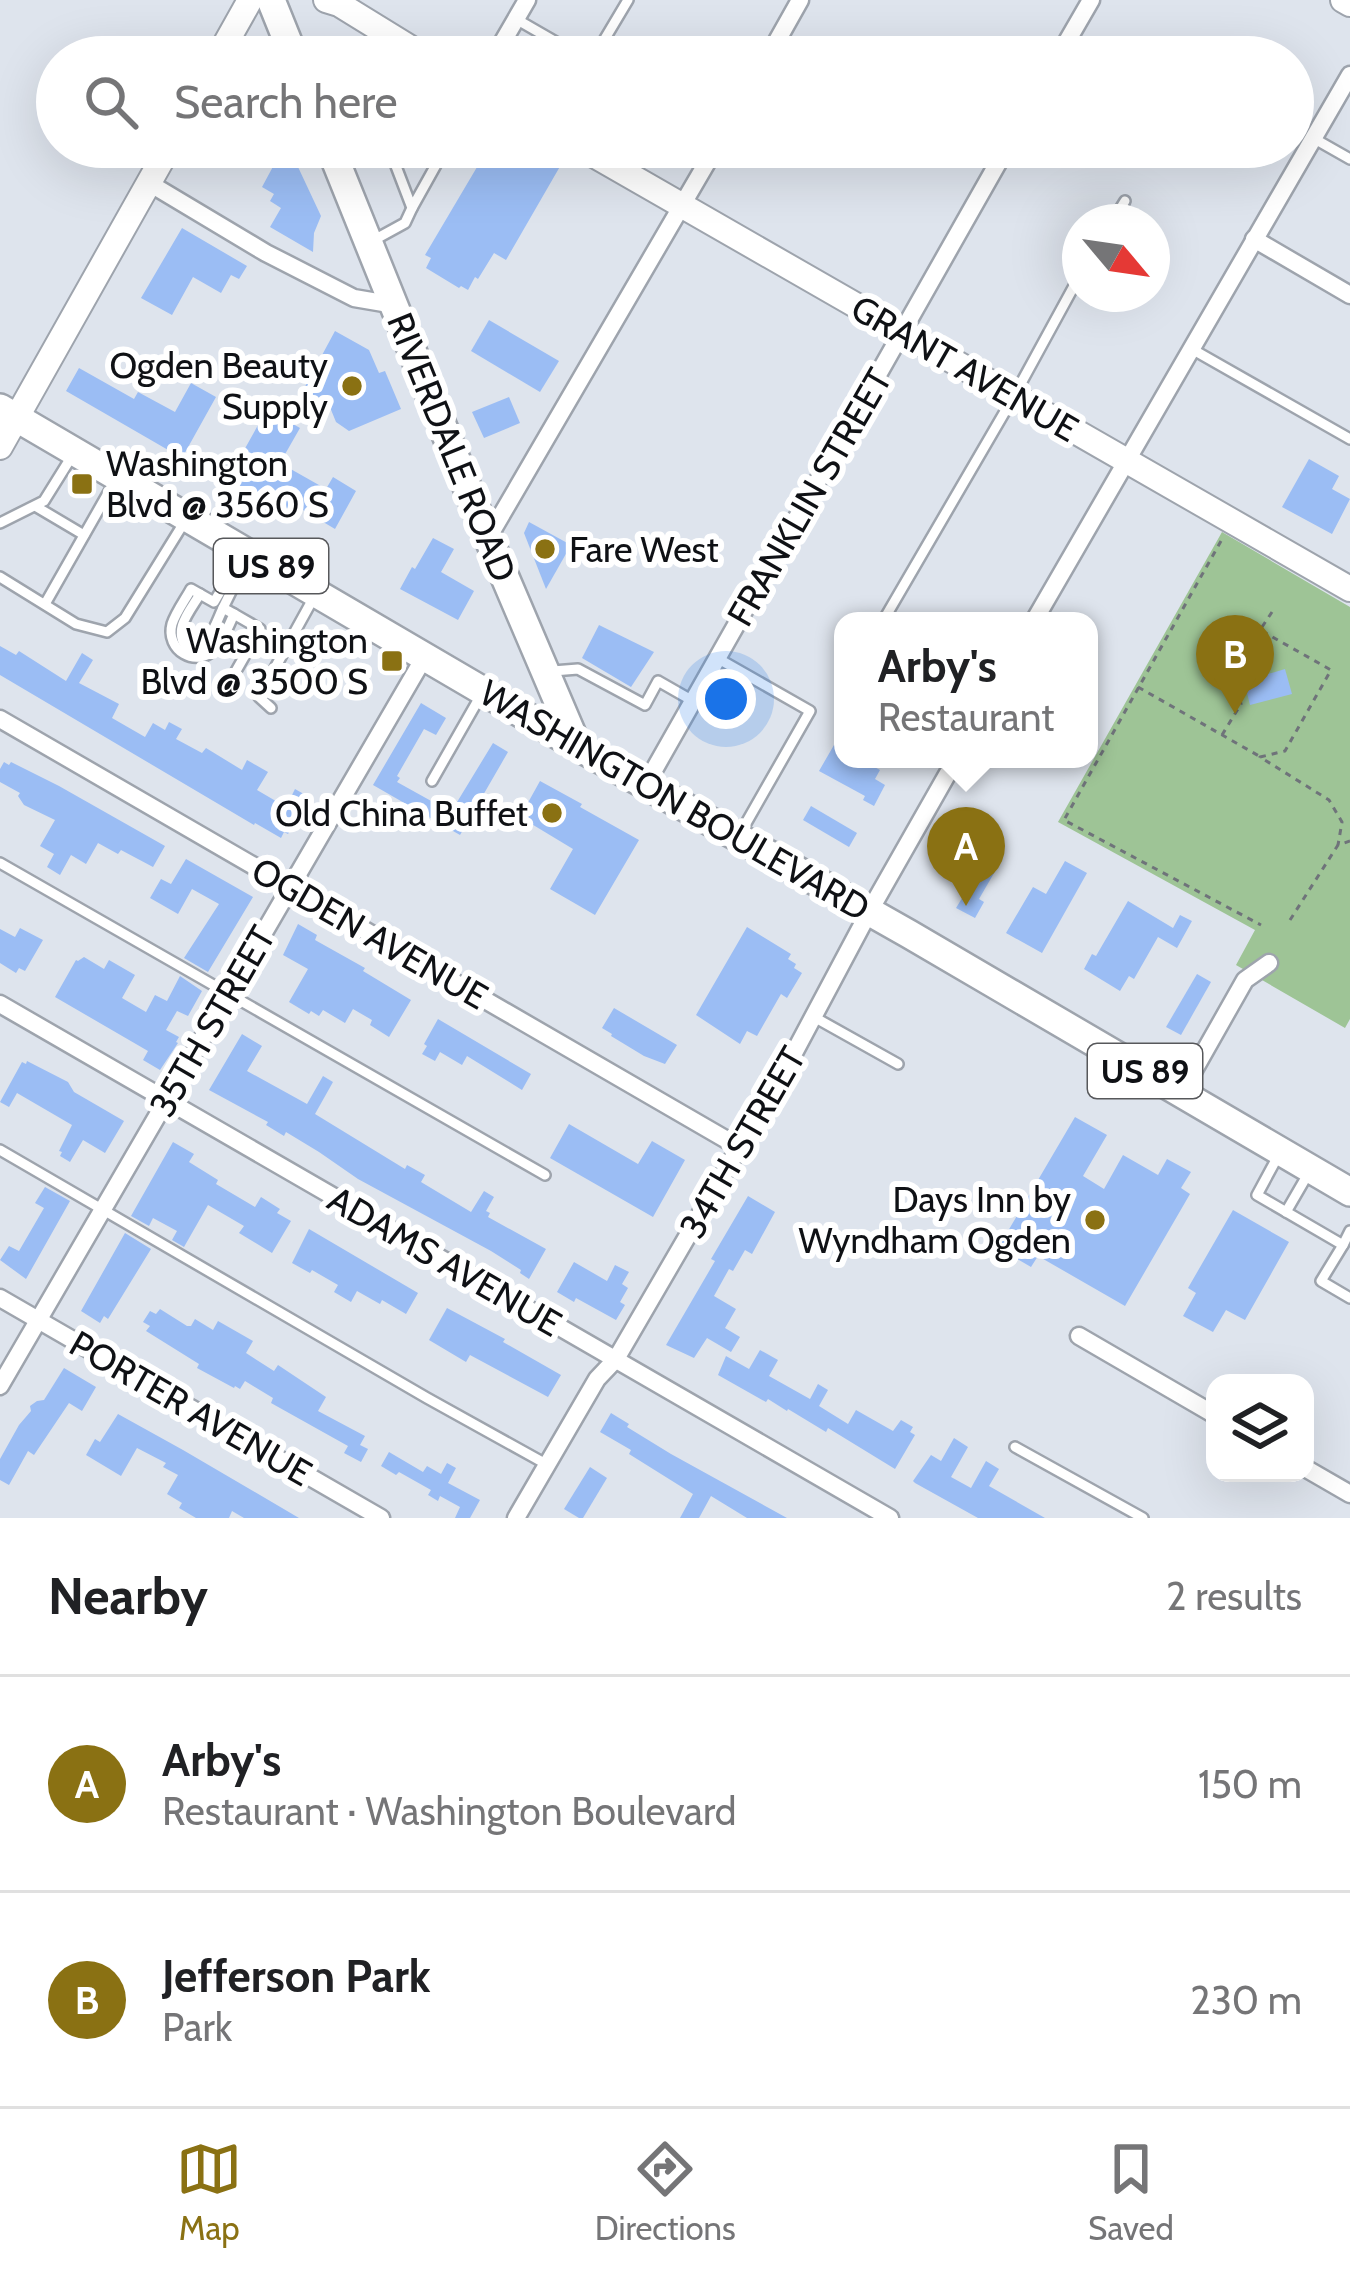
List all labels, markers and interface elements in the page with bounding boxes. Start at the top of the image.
search box [36,36,1314,168]
icon: search [78,69,144,135]
text: Search here [174,75,398,129]
north arrow [1062,204,1170,312]
street label: GRANT AVENUE [844,285,1086,451]
street label: RIVERDALE ROAD [378,306,526,588]
place label: Ogden Beauty Supply [110,343,328,428]
street label: FRANKLIN STREET [717,360,901,634]
marker: Ogden Beauty Supply [339,373,365,399]
place label: Washington Blvd @ 3560 S [106,441,329,526]
marker: Washington Blvd @ 3560 S [69,471,95,497]
place label: Fare West [569,527,719,571]
marker: Fare West [532,536,558,562]
road number: US 89 [214,539,328,593]
popup [834,612,1098,768]
pin: B [1196,615,1274,714]
place label: Washington Blvd @ 3500 S [140,618,368,703]
text: Arby's [878,639,997,693]
marker: Washington Blvd @ 3500 S [379,648,405,674]
your location [696,669,756,729]
street label: WASHINGTON BOULEVARD [472,670,878,930]
text: Restaurant [878,693,1054,741]
place label: Old China Buffet [275,791,528,835]
marker: Old China Buffet [539,800,565,826]
pin: A [927,807,1005,906]
street label: OGDEN AVENUE [244,848,496,1018]
street label: 35TH STREET [140,918,284,1124]
street label: 34TH STREET [670,1039,814,1245]
road number: US 89 [1088,1044,1202,1098]
street label: ADAMS AVENUE [320,1176,570,1346]
place label: Days Inn by Wyndham Ogden [799,1177,1071,1262]
marker: Days Inn by Wyndham Ogden [1082,1207,1108,1233]
street label: PORTER AVENUE [62,1321,320,1495]
map controls [1206,1374,1314,1482]
button: layers [1206,1374,1314,1482]
text: Nearby [48,1565,208,1627]
text: 2 results [1166,1572,1302,1620]
text: Arby's [162,1733,281,1787]
text: A [75,1760,99,1808]
text: 150 m [1198,1760,1302,1808]
text: Restaurant · Washington Boulevard [162,1787,736,1835]
text: Jefferson Park [162,1949,431,2003]
text: B [75,1976,99,2024]
text: 230 m [1190,1976,1302,2024]
text: Park [162,2003,232,2051]
tab: Map [176,2136,242,2248]
tab: Directions [595,2136,736,2248]
tab: Saved [1088,2136,1174,2248]

